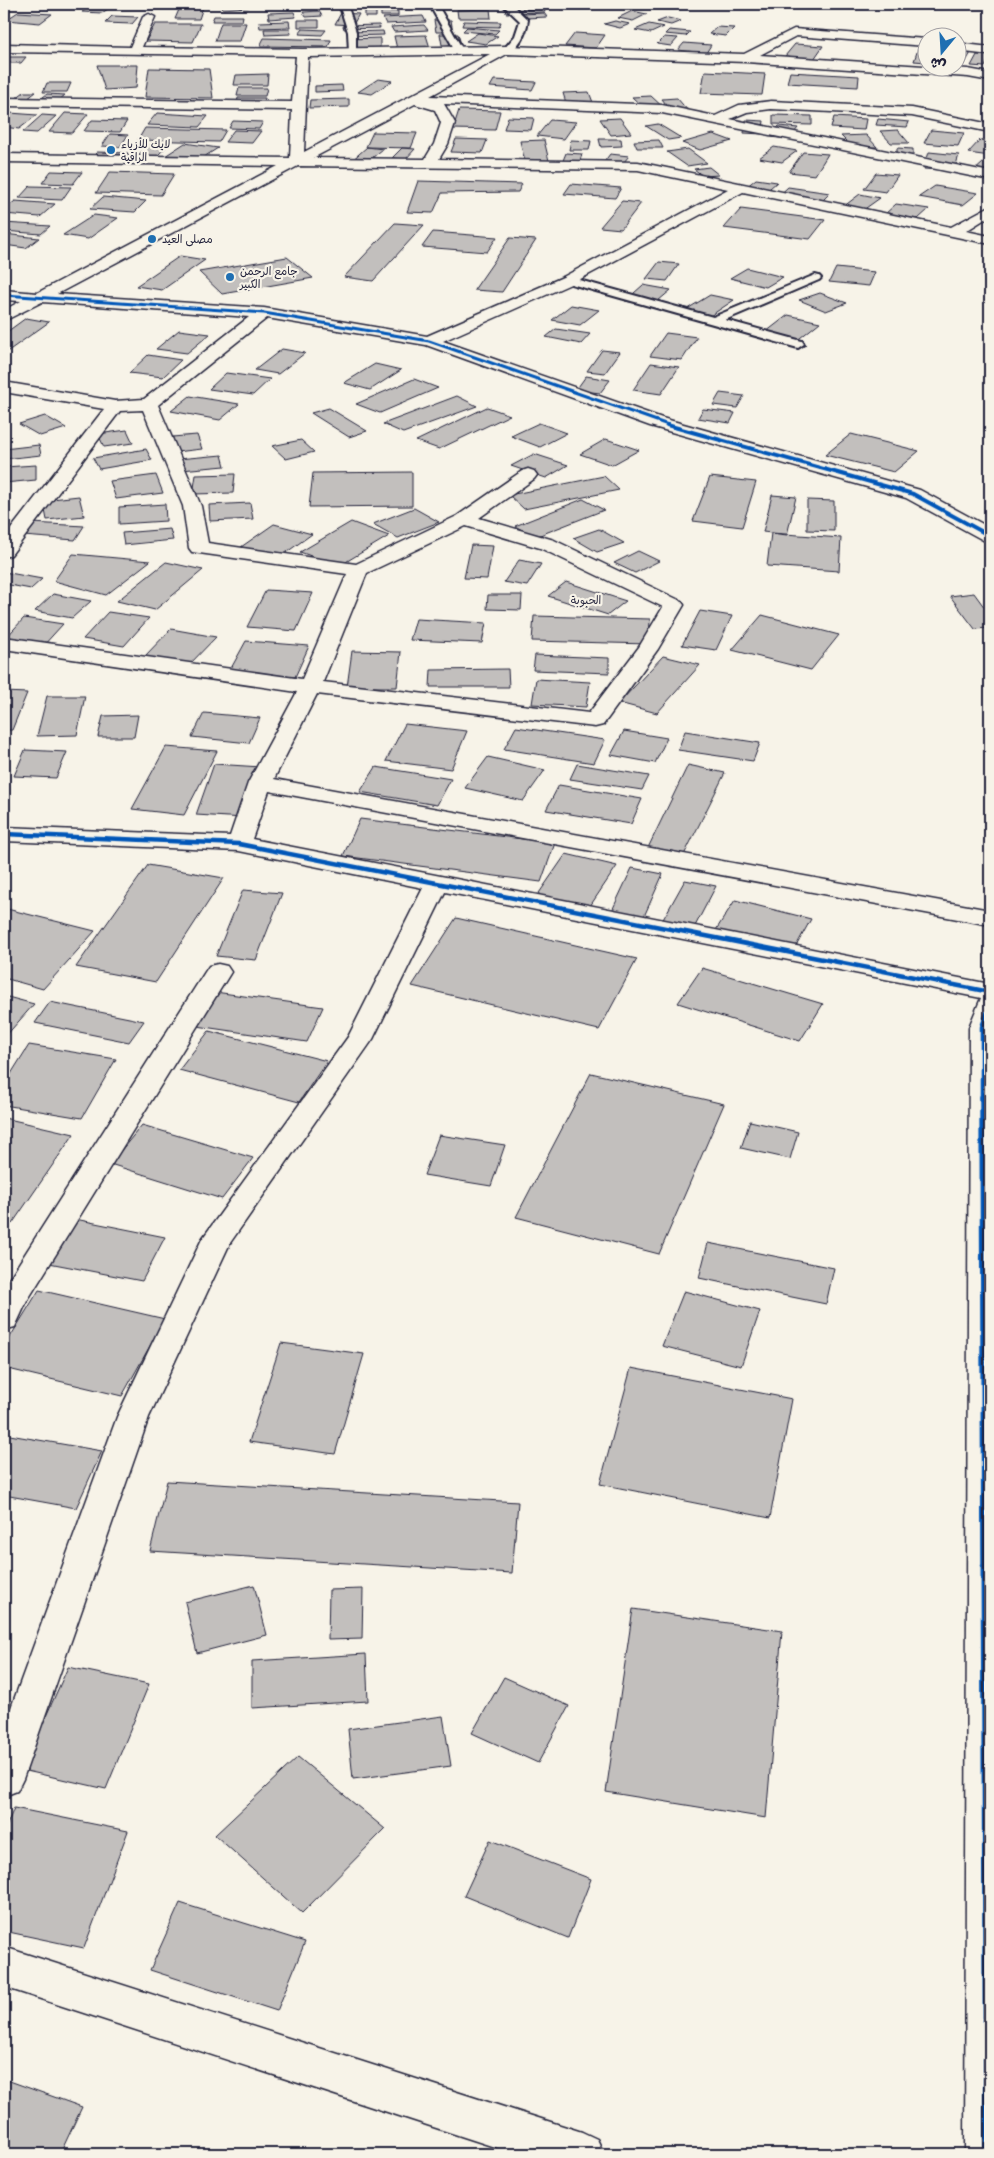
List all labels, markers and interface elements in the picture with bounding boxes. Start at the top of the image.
north arrow [916,28,966,78]
text: ش [928,53,948,74]
place label: لايك للأزياء الراقية [121,137,170,164]
marker: لايك للأزياء الراقية [105,144,117,156]
marker: مصلى العيد [146,233,158,245]
place label: مصلى العيد [162,233,213,247]
place label: جامع الرحمن الكبير [239,265,298,292]
marker: جامع الرحمن الكبير [224,271,236,283]
district label: الحبوبة [571,594,601,608]

